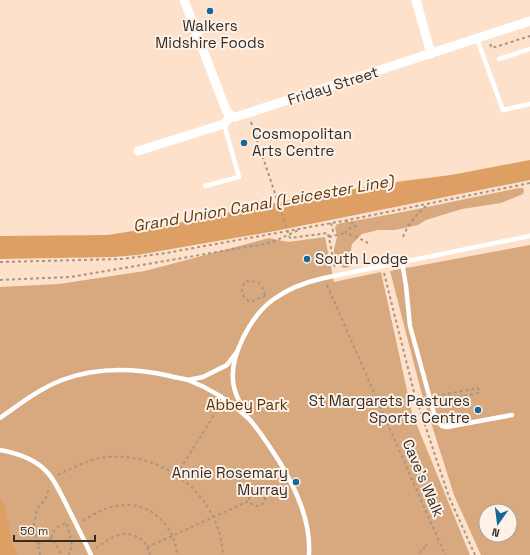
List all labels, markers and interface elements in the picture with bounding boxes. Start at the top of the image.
marker: Walkers Midshire Foods [205,6,215,16]
place label: Walkers Midshire Foods [155,16,265,52]
street label: Friday Street [285,62,381,109]
place label: Cosmopolitan Arts Centre [252,124,352,160]
marker: Cosmopolitan Arts Centre [239,138,249,148]
water label: Grand Union Canal (Leicester Line) [131,170,397,237]
place label: South Lodge [315,249,408,268]
marker: South Lodge [302,254,312,264]
place label: St Margarets Pastures Sports Centre [309,391,470,427]
park label: Abbey Park [206,395,288,414]
marker: St Margarets Pastures Sports Centre [473,405,483,415]
street label: Cave's Walk [399,436,448,520]
place label: Annie Rosemary Murray [172,463,288,499]
marker: Annie Rosemary Murray [291,477,301,487]
north arrow [478,503,518,543]
scale bar [14,517,95,543]
text: 50 m [20,523,48,539]
text: N [490,525,501,540]

